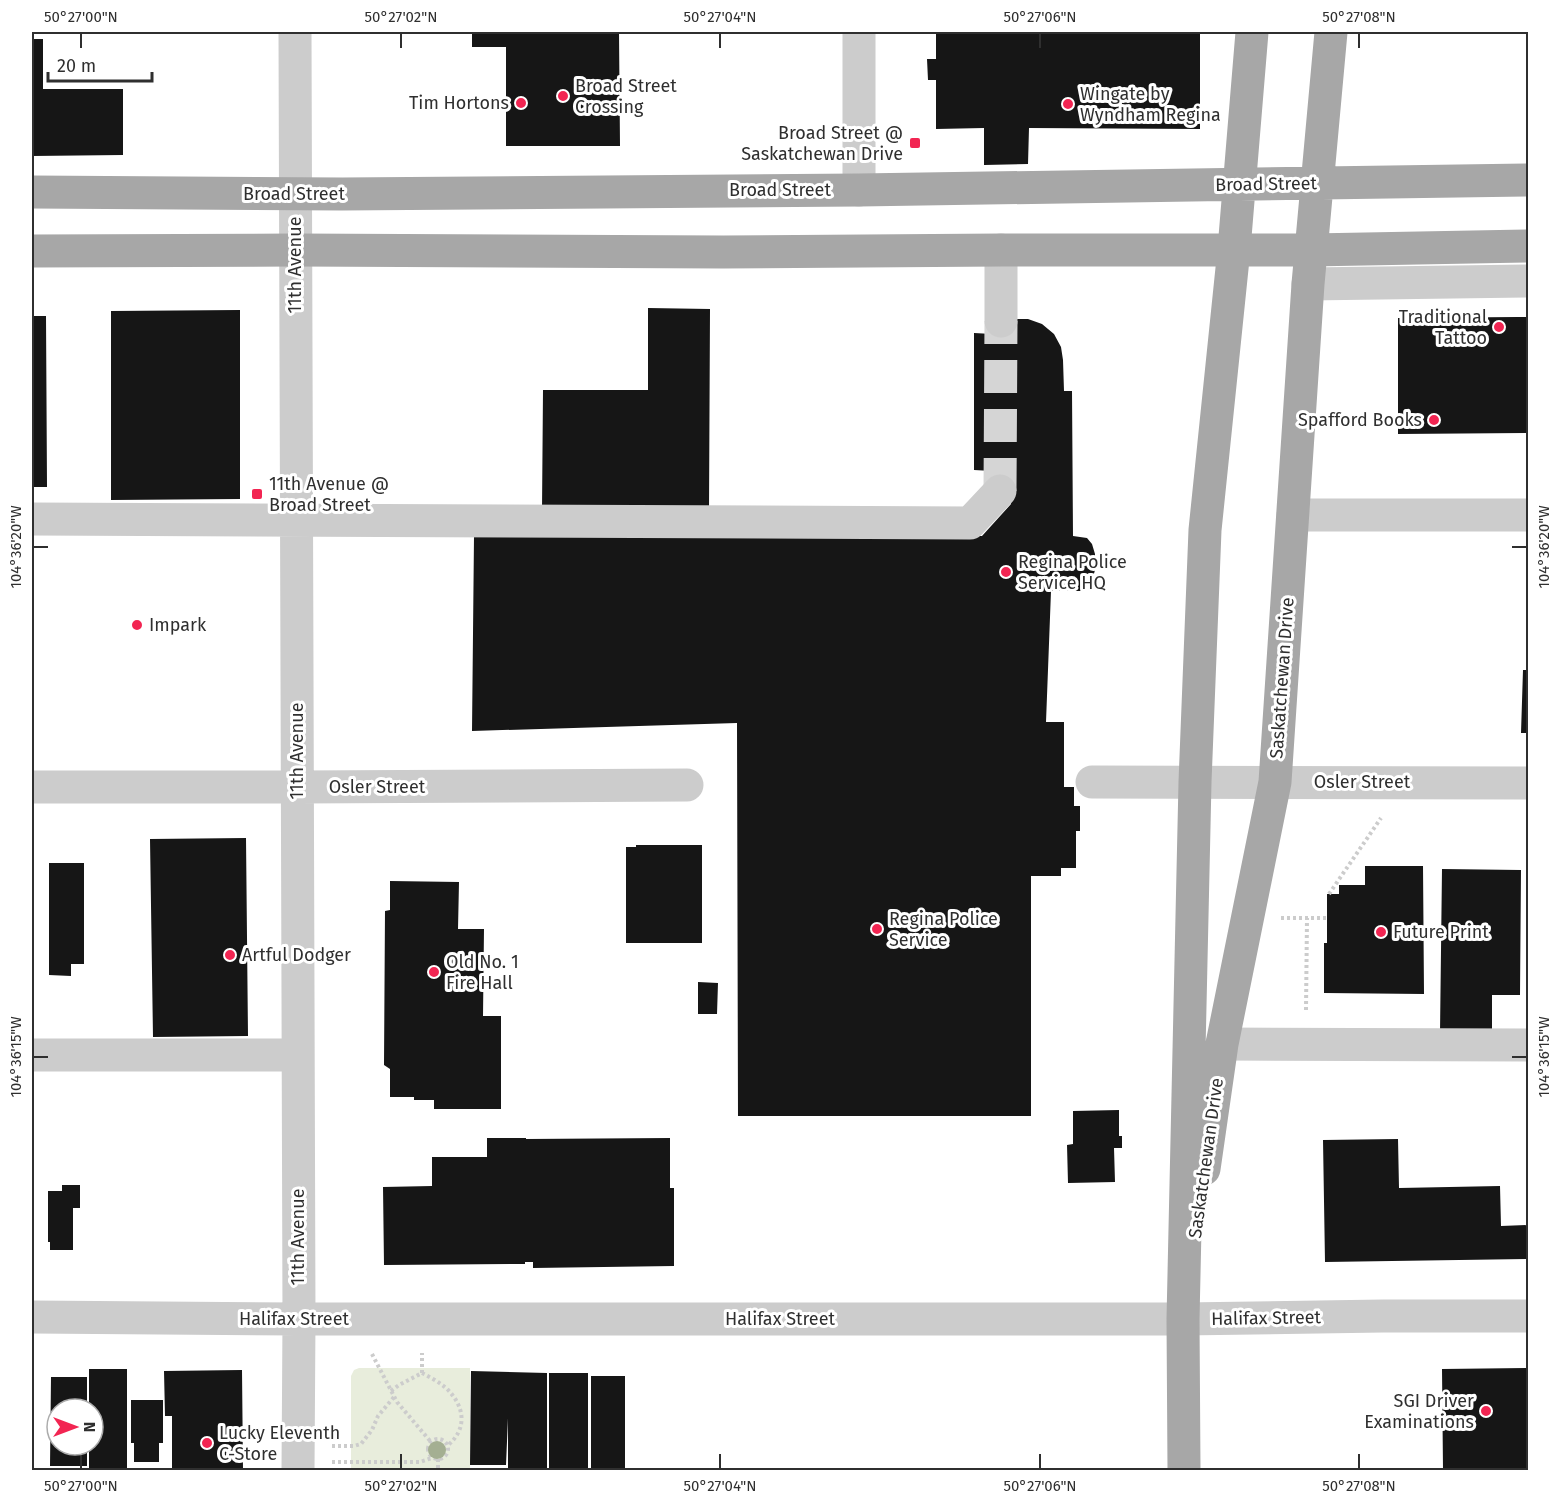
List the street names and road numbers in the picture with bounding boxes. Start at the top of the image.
street label: Broad Street [1215,172,1318,196]
street label: Broad Street [729,179,831,201]
street label: Broad Street [243,183,345,205]
street label: 11th Avenue [284,217,306,313]
street label: Saskatchewan Drive [1265,597,1299,759]
street label: 11th Avenue [286,703,308,799]
street label: Osler Street [1314,771,1411,793]
street label: Osler Street [329,776,426,798]
street label: Saskatchewan Drive [1184,1076,1228,1240]
street label: 11th Avenue [287,1189,309,1285]
street label: Halifax Street [1211,1306,1322,1330]
street label: Halifax Street [239,1308,349,1330]
street label: Halifax Street [725,1308,835,1330]

